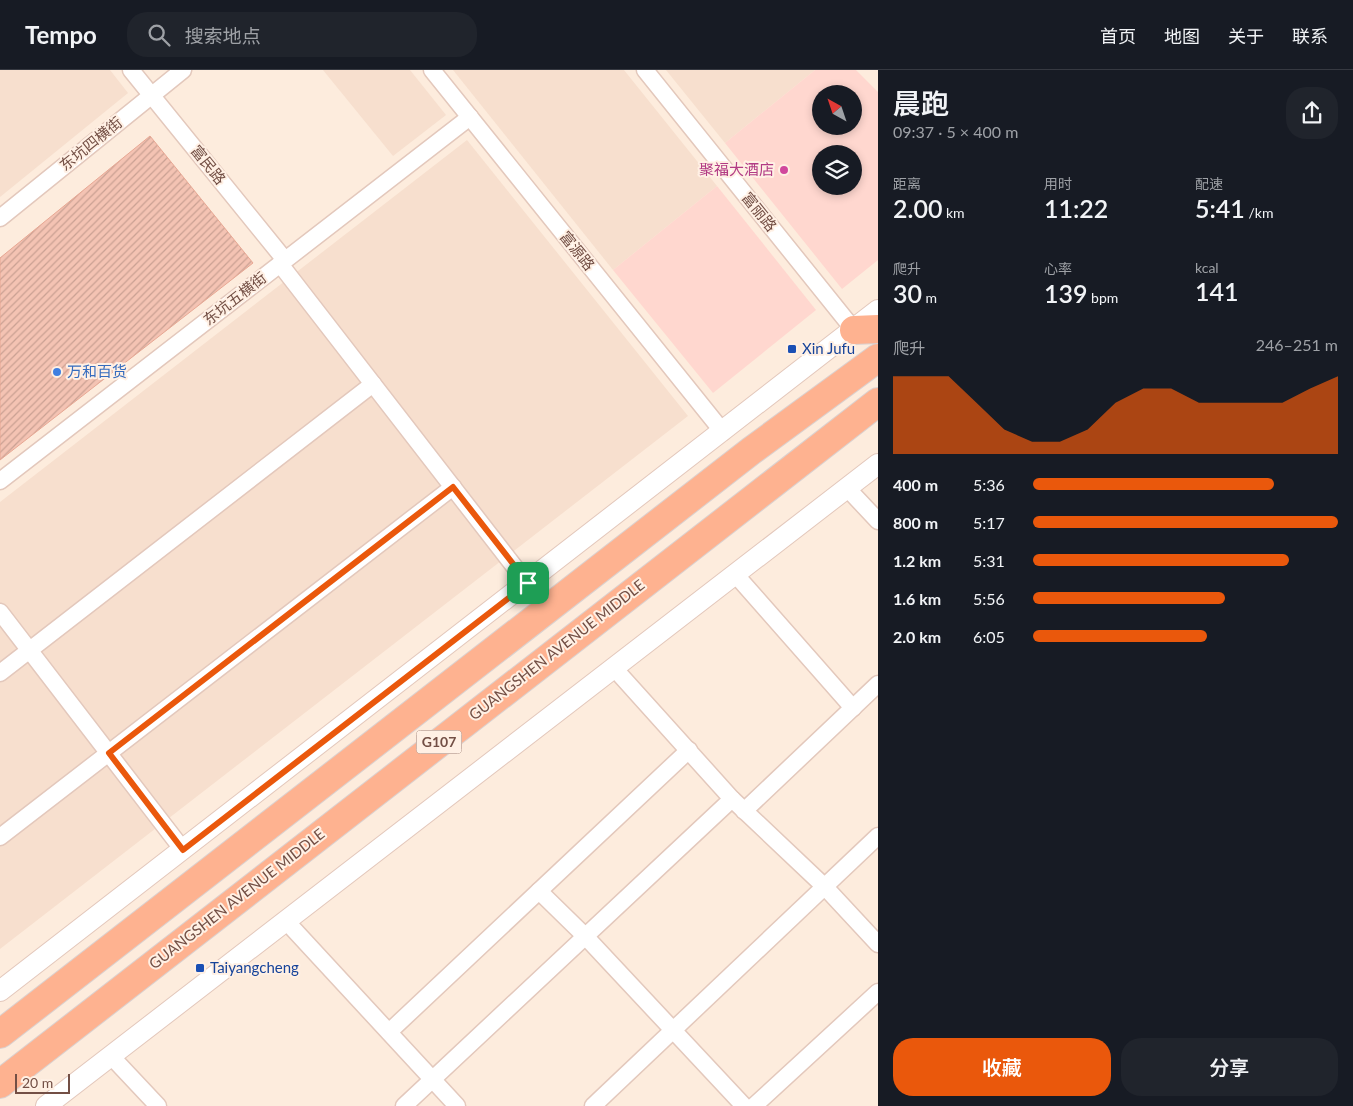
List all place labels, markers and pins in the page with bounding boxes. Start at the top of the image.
place label: 聚福大酒店 [699,160,774,178]
marker: 聚福大酒店 [778,164,790,176]
place label: Xin Jufu [802,339,855,357]
marker: Xin Jufu [786,343,798,355]
place label: 万和百货 [67,362,127,380]
marker: 万和百货 [51,366,63,378]
pin [507,562,549,604]
place label: Taiyangcheng [210,958,299,976]
marker: Taiyangcheng [194,962,206,974]

